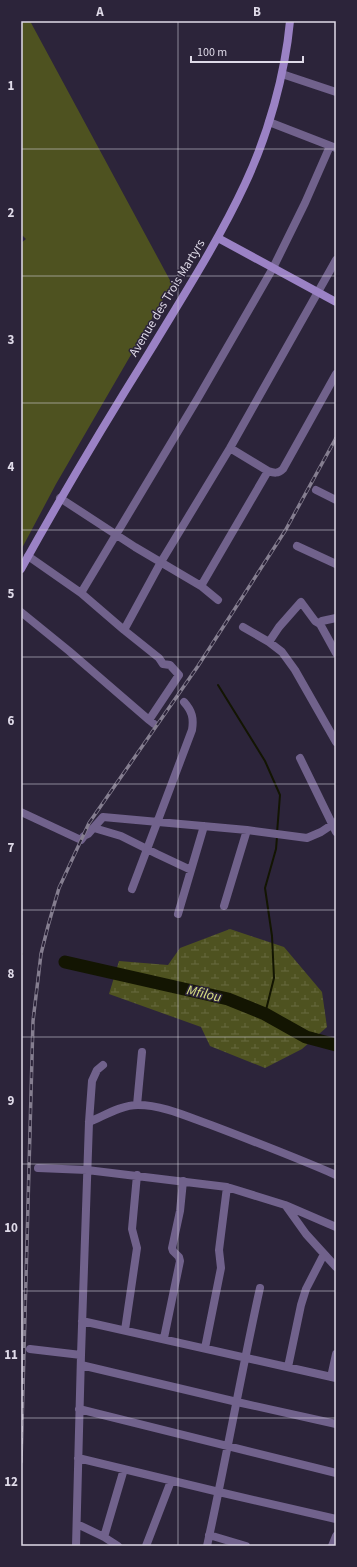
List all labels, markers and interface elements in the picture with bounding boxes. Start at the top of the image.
text: A [95,3,104,21]
text: B [253,3,261,21]
scale bar [191,38,303,64]
text: 100 m [197,44,227,61]
text: 1 [8,77,15,95]
text: 2 [8,204,15,222]
street label: Avenue des Trois Martyrs [125,235,210,360]
text: 3 [8,331,15,349]
text: 4 [8,458,15,476]
text: 5 [8,585,15,603]
text: 6 [8,712,15,730]
text: 7 [8,839,15,857]
text: 8 [8,965,15,983]
water label: Mfilou [185,980,223,1008]
text: 9 [8,1092,15,1110]
text: 10 [4,1219,18,1237]
text: 11 [4,1346,18,1364]
text: 12 [4,1473,18,1491]

